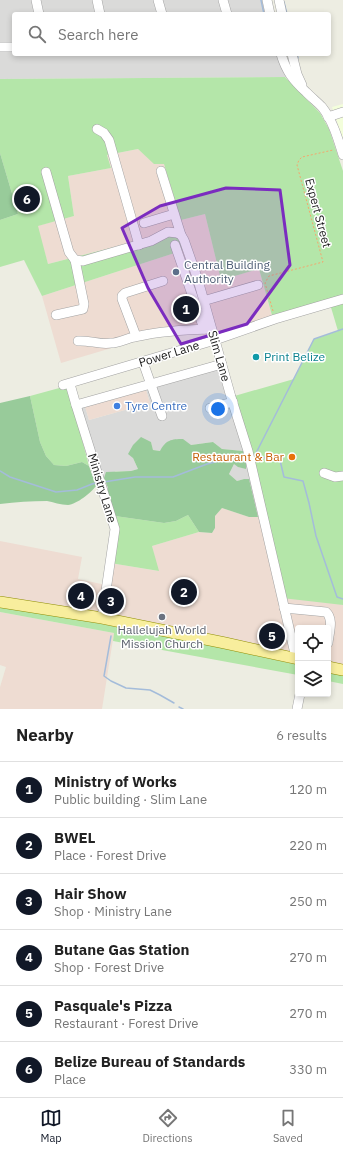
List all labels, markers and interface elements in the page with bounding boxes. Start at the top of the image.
search box [12,12,331,56]
icon: search [26,23,48,45]
text: Search here [58,25,138,44]
street label: Expert Street [302,177,335,249]
pin: 6 [14,184,40,214]
place label: Central Building Authority [184,257,271,286]
marker: Central Building Authority [171,267,181,277]
pin: 1 [173,294,199,324]
street label: Slim Lane [205,329,234,383]
street label: Power Lane [137,337,201,370]
place label: Print Belize [264,349,326,364]
marker: Print Belize [251,352,261,362]
place label: Tyre Centre [125,398,188,413]
your location [208,399,228,419]
marker: Tyre Centre [112,401,122,411]
place label: Restaurant & Bar [192,449,285,464]
street label: Ministry Lane [85,451,120,525]
marker: Restaurant & Bar [287,452,297,462]
pin: 2 [171,577,197,607]
pin: 4 [68,581,94,611]
pin: 3 [98,586,124,616]
marker: Hallelujah World Mission Church [157,612,167,622]
pin: 5 [259,621,285,651]
place label: Hallelujah World Mission Church [118,622,206,651]
map controls [295,625,331,697]
button: locate [295,625,331,661]
button: layers [295,661,331,697]
text: Nearby [16,724,74,746]
text: 6 results [276,727,327,744]
text: Ministry of Works [54,772,177,791]
text: 1 [25,781,33,798]
text: 120 m [289,781,327,798]
text: Public building · Slim Lane [54,791,207,808]
text: BWEL [54,828,96,847]
text: 2 [25,837,33,854]
text: 220 m [289,837,327,854]
text: Place · Forest Drive [54,847,166,864]
text: Hair Show [54,884,127,903]
text: 3 [25,893,33,910]
text: 250 m [289,893,327,910]
text: Shop · Ministry Lane [54,903,172,920]
text: Butane Gas Station [54,940,189,959]
text: 4 [25,949,33,966]
text: 270 m [289,949,327,966]
text: Shop · Forest Drive [54,959,164,976]
text: Pasquale's Pizza [54,996,172,1015]
text: 5 [25,1005,33,1022]
text: 270 m [289,1005,327,1022]
text: Restaurant · Forest Drive [54,1015,198,1032]
text: Belize Bureau of Standards [54,1052,245,1071]
text: 6 [25,1061,33,1078]
text: 330 m [289,1061,327,1078]
text: Place [54,1071,86,1088]
tab: Map [40,1107,62,1145]
tab: Directions [142,1107,193,1145]
tab: Saved [273,1107,303,1145]

